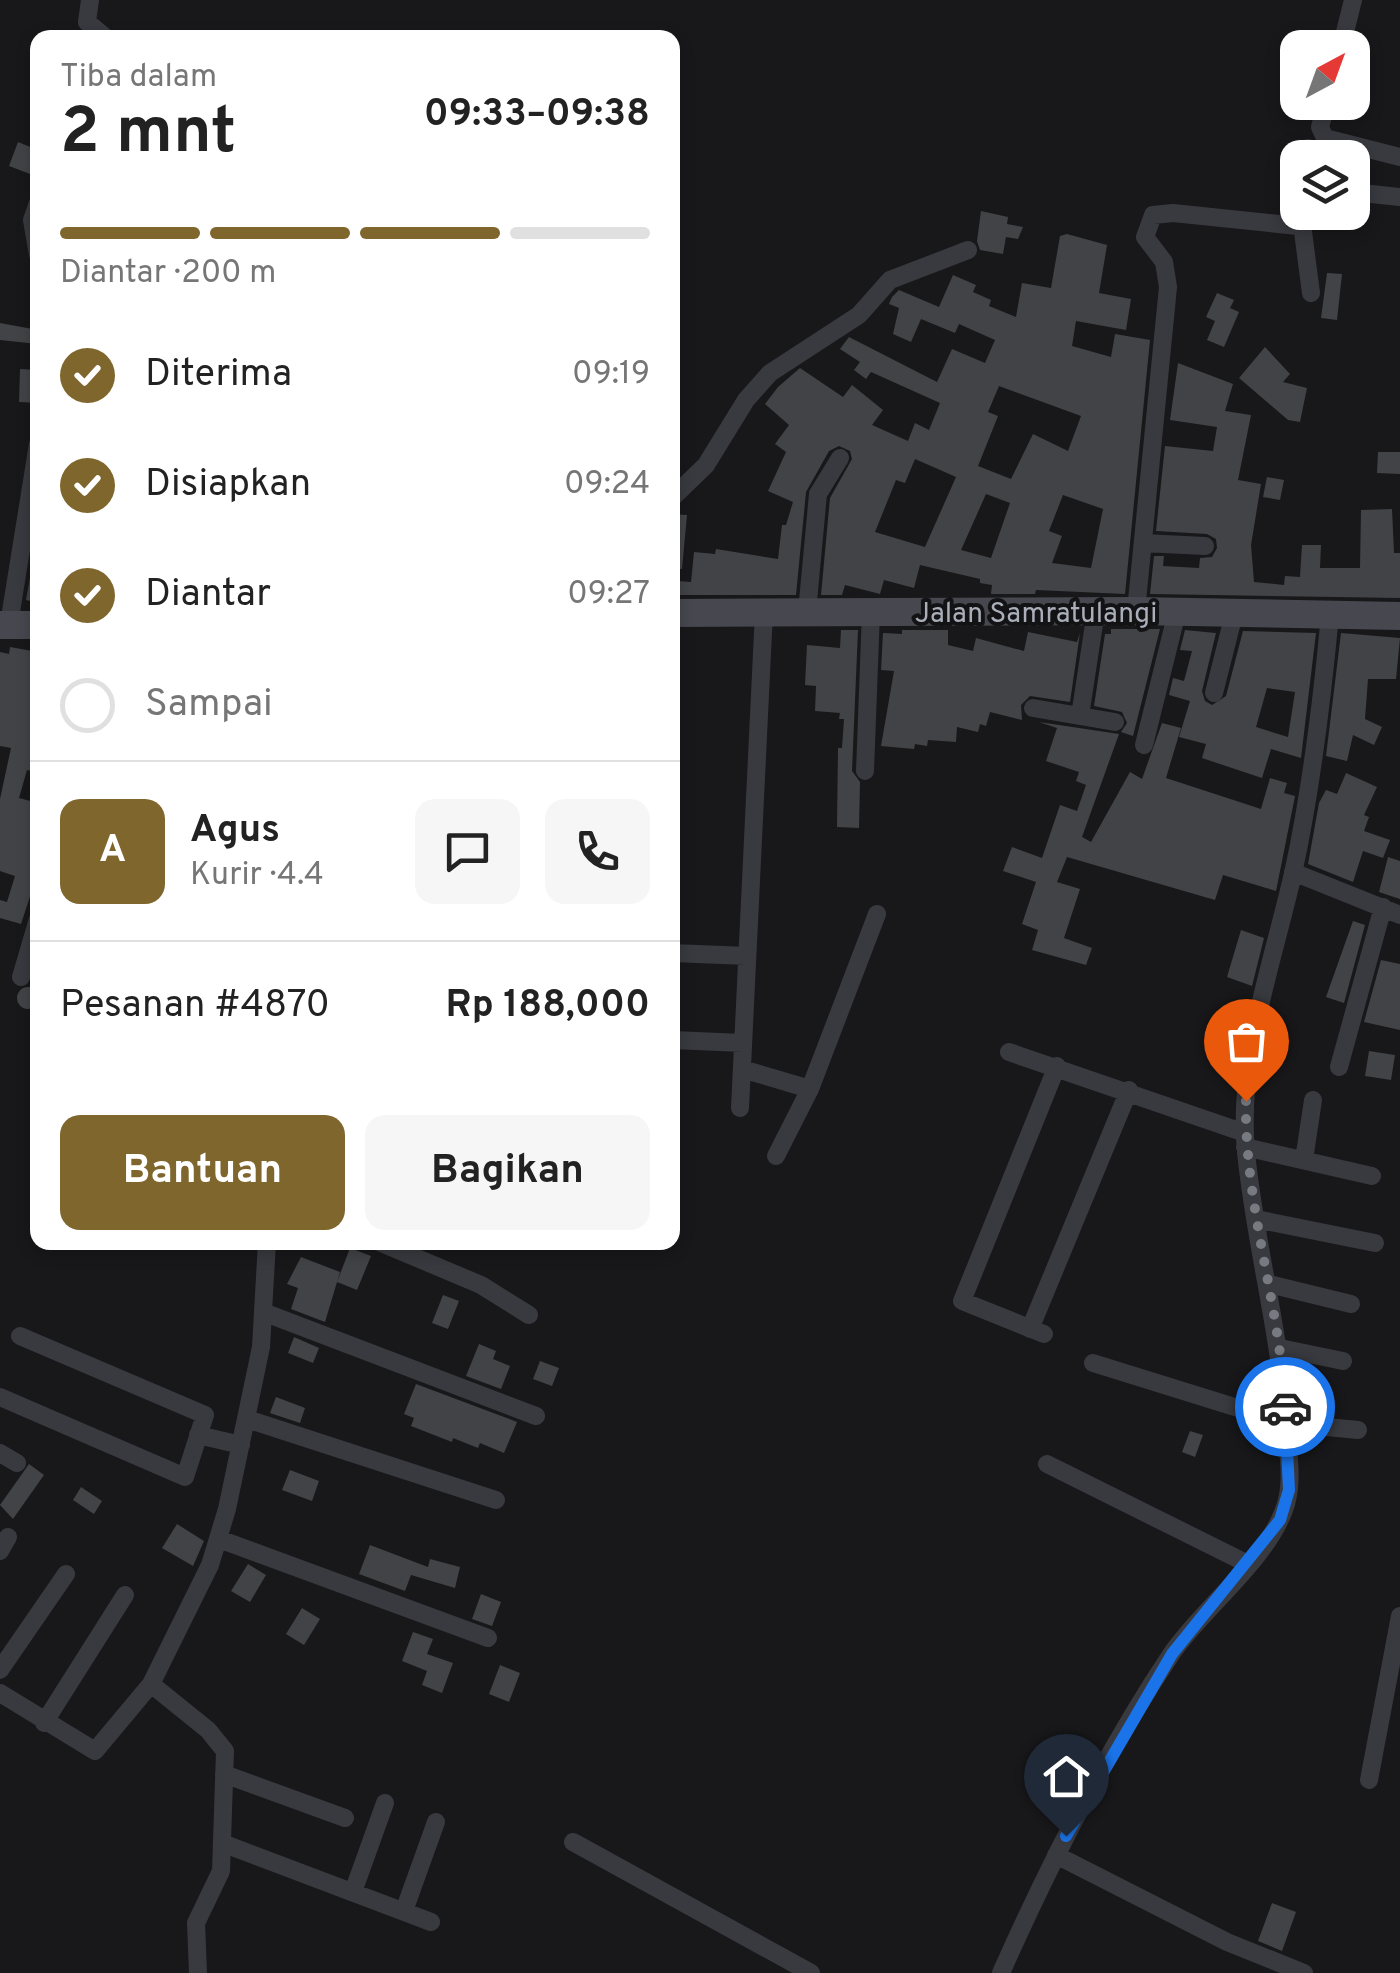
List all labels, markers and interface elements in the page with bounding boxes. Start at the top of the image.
north arrow [1280,30,1370,120]
map controls [1280,30,1370,230]
text: Tiba dalam [60,58,217,98]
text: 09:33–09:38 [424,91,650,140]
text: 2 mnt [60,94,236,176]
button: layers [1280,140,1370,230]
text: Diantar · 200 m [60,254,276,294]
icon: check [60,348,115,403]
text: Diterima [145,351,292,400]
text: 09:19 [572,355,650,395]
icon: check [60,458,115,513]
text: Disiapkan [145,461,311,510]
text: 09:24 [564,465,650,505]
icon: check [60,568,115,623]
text: Diantar [145,571,271,620]
text: 09:27 [567,575,650,615]
street label: Jalan Samratulangi [915,597,1157,633]
text: Sampai [145,681,273,730]
button: chat [415,799,520,904]
button: phone [545,799,650,904]
text: Agus [190,807,280,856]
text: A [99,827,126,876]
text: Kurir · 4.4 [190,856,324,896]
text: Pesanan #4870 [60,982,330,1031]
text: Rp 188,000 [446,982,650,1031]
pin [1204,999,1289,1102]
icon: bag [1219,1014,1274,1069]
button: Bantuan [60,1115,345,1230]
button: Bagikan [365,1115,650,1230]
courier [1235,1357,1335,1457]
icon: car [1258,1380,1313,1435]
pin [1024,1734,1109,1837]
icon: home [1039,1749,1094,1804]

